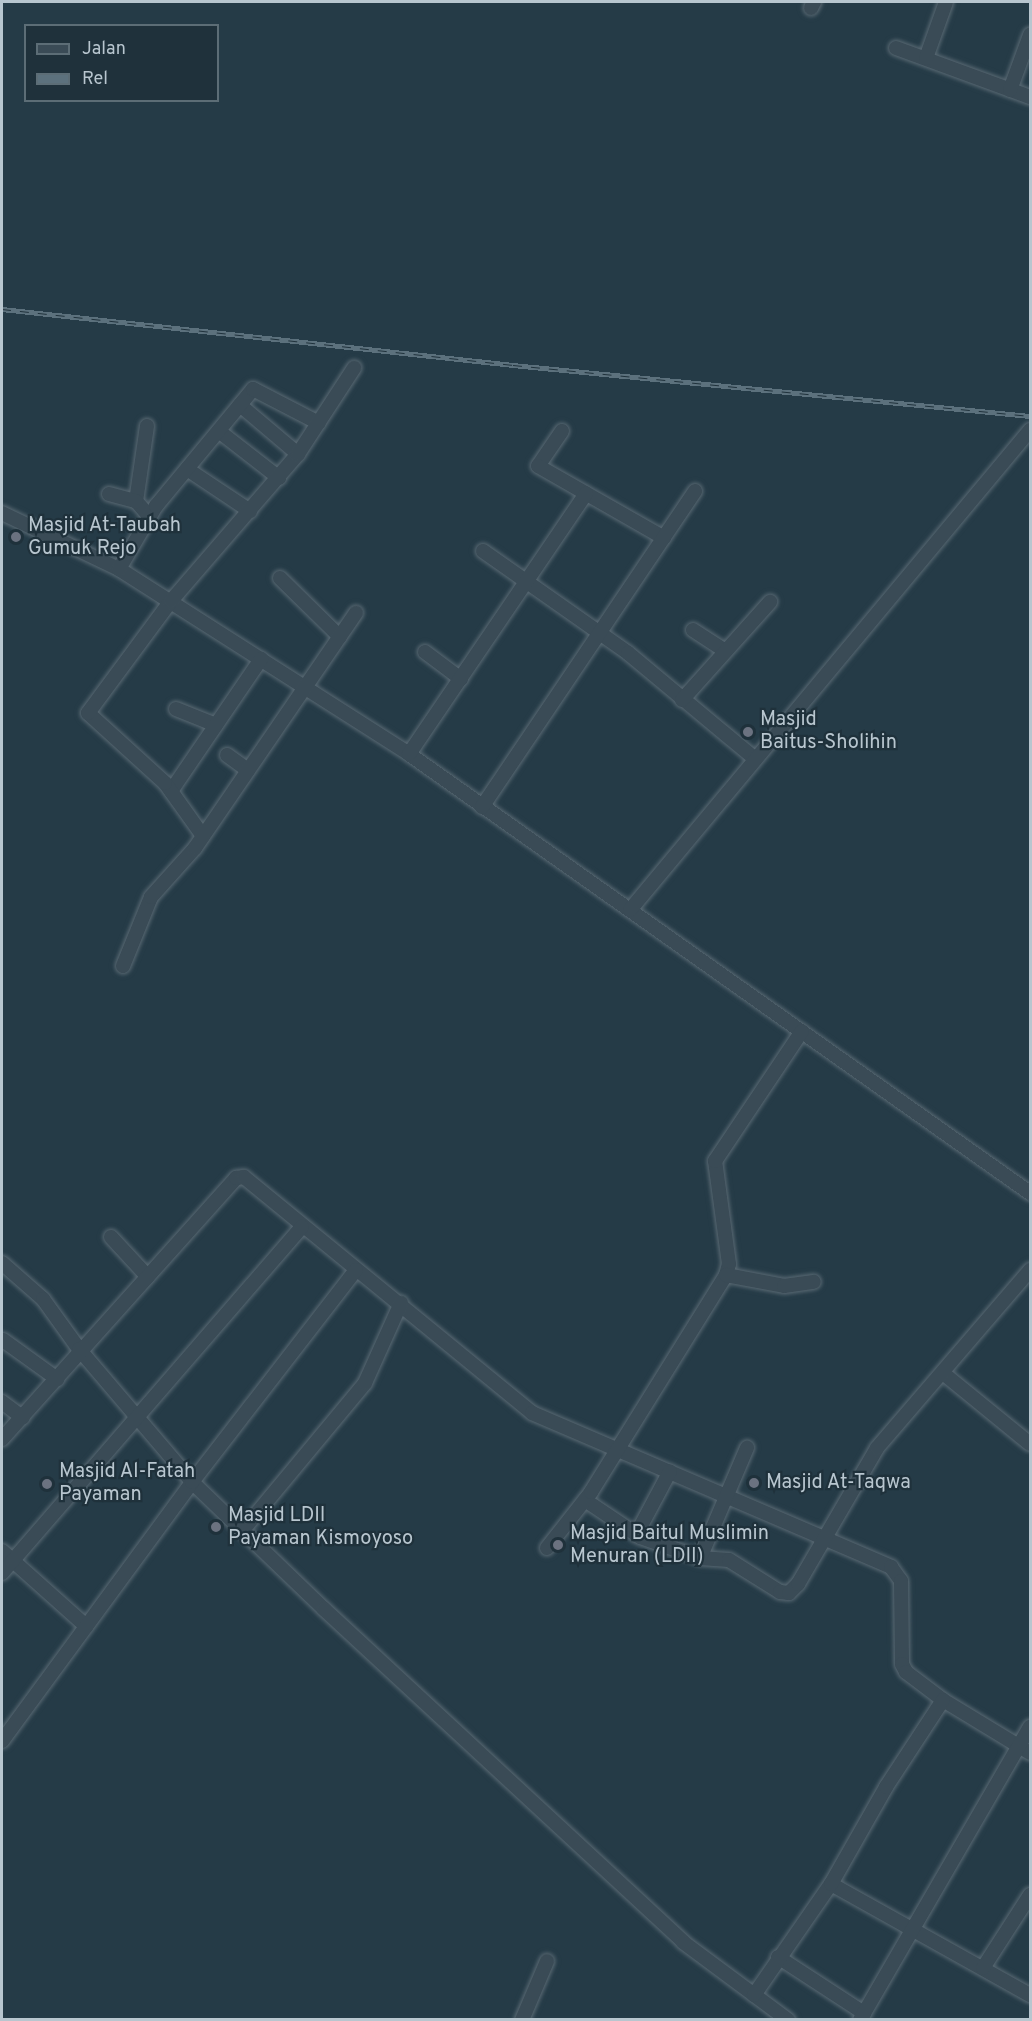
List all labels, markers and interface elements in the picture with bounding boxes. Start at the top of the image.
legend [24,24,219,102]
text: Jalan [82,38,126,61]
text: Rel [82,68,108,91]
place label: Masjid At-Taubah Gumuk Rejo [28,514,182,561]
marker: Masjid At-Taubah Gumuk Rejo [9,530,23,544]
place label: Masjid Baitus-Sholihin [760,708,897,755]
marker: Masjid Baitus-Sholihin [741,725,755,739]
place label: Masjid Al-Fatah Payaman [59,1460,196,1507]
place label: Masjid At-Taqwa [766,1471,911,1495]
marker: Masjid At-Taqwa [747,1476,761,1490]
marker: Masjid Al-Fatah Payaman [40,1477,54,1491]
place label: Masjid LDII Payaman Kismoyoso [228,1504,413,1551]
marker: Masjid LDII Payaman Kismoyoso [209,1520,223,1534]
place label: Masjid Baitul Muslimin Menuran (LDII) [570,1522,769,1569]
marker: Masjid Baitul Muslimin Menuran (LDII) [551,1538,565,1552]

